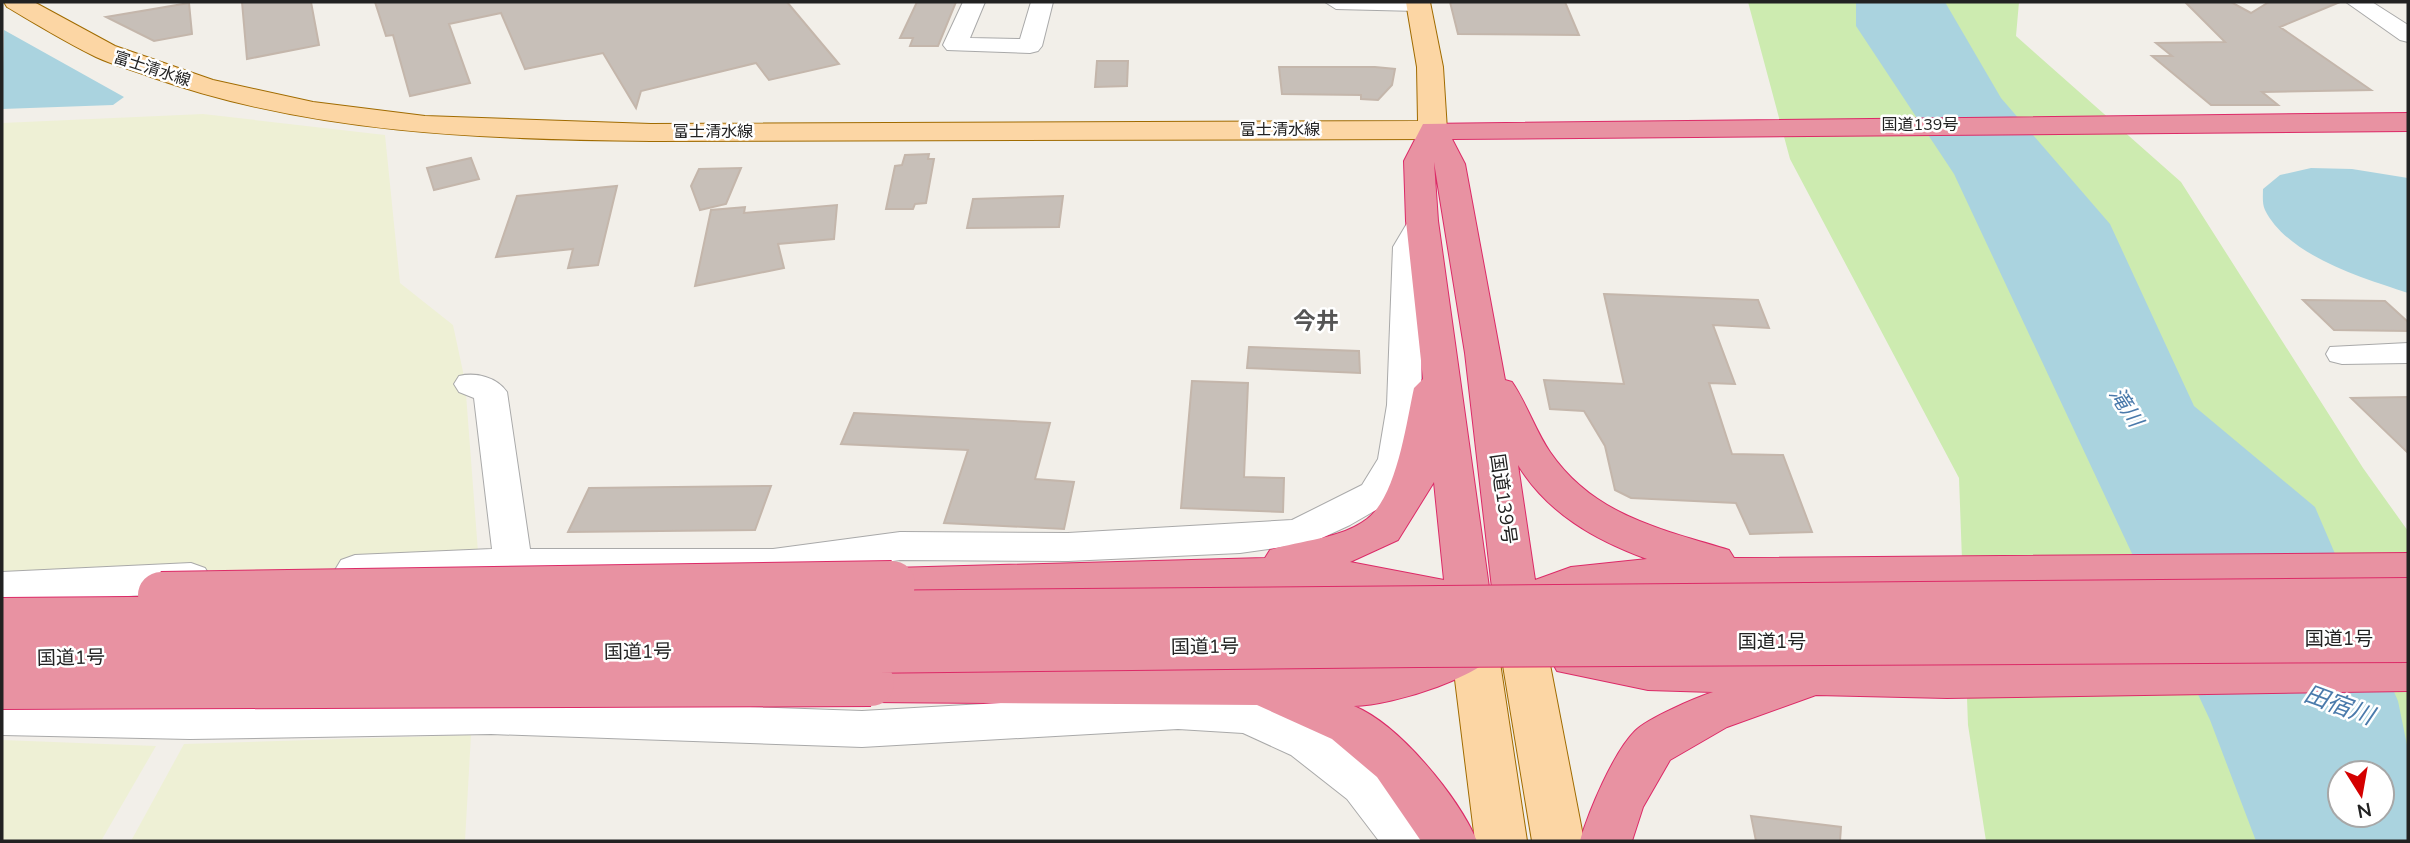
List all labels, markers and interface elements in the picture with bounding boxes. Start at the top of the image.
street label: 富士清水線 [111,46,193,92]
street label: 国道139号 [1882,114,1958,136]
street label: 富士清水線 [1240,119,1320,141]
street label: 富士清水線 [673,121,753,143]
district label: 今井 [1293,306,1339,337]
water label: 滝川 [2103,382,2150,434]
street label: 国道139号 [1484,452,1522,546]
street label: 国道1号 [2305,626,2373,652]
street label: 国道1号 [1738,629,1806,655]
street label: 国道1号 [1171,633,1239,661]
street label: 国道1号 [604,638,672,666]
street label: 国道1号 [37,644,105,672]
water label: 田宿川 [2300,678,2381,733]
north arrow [2326,759,2396,829]
text: N [2355,796,2374,824]

